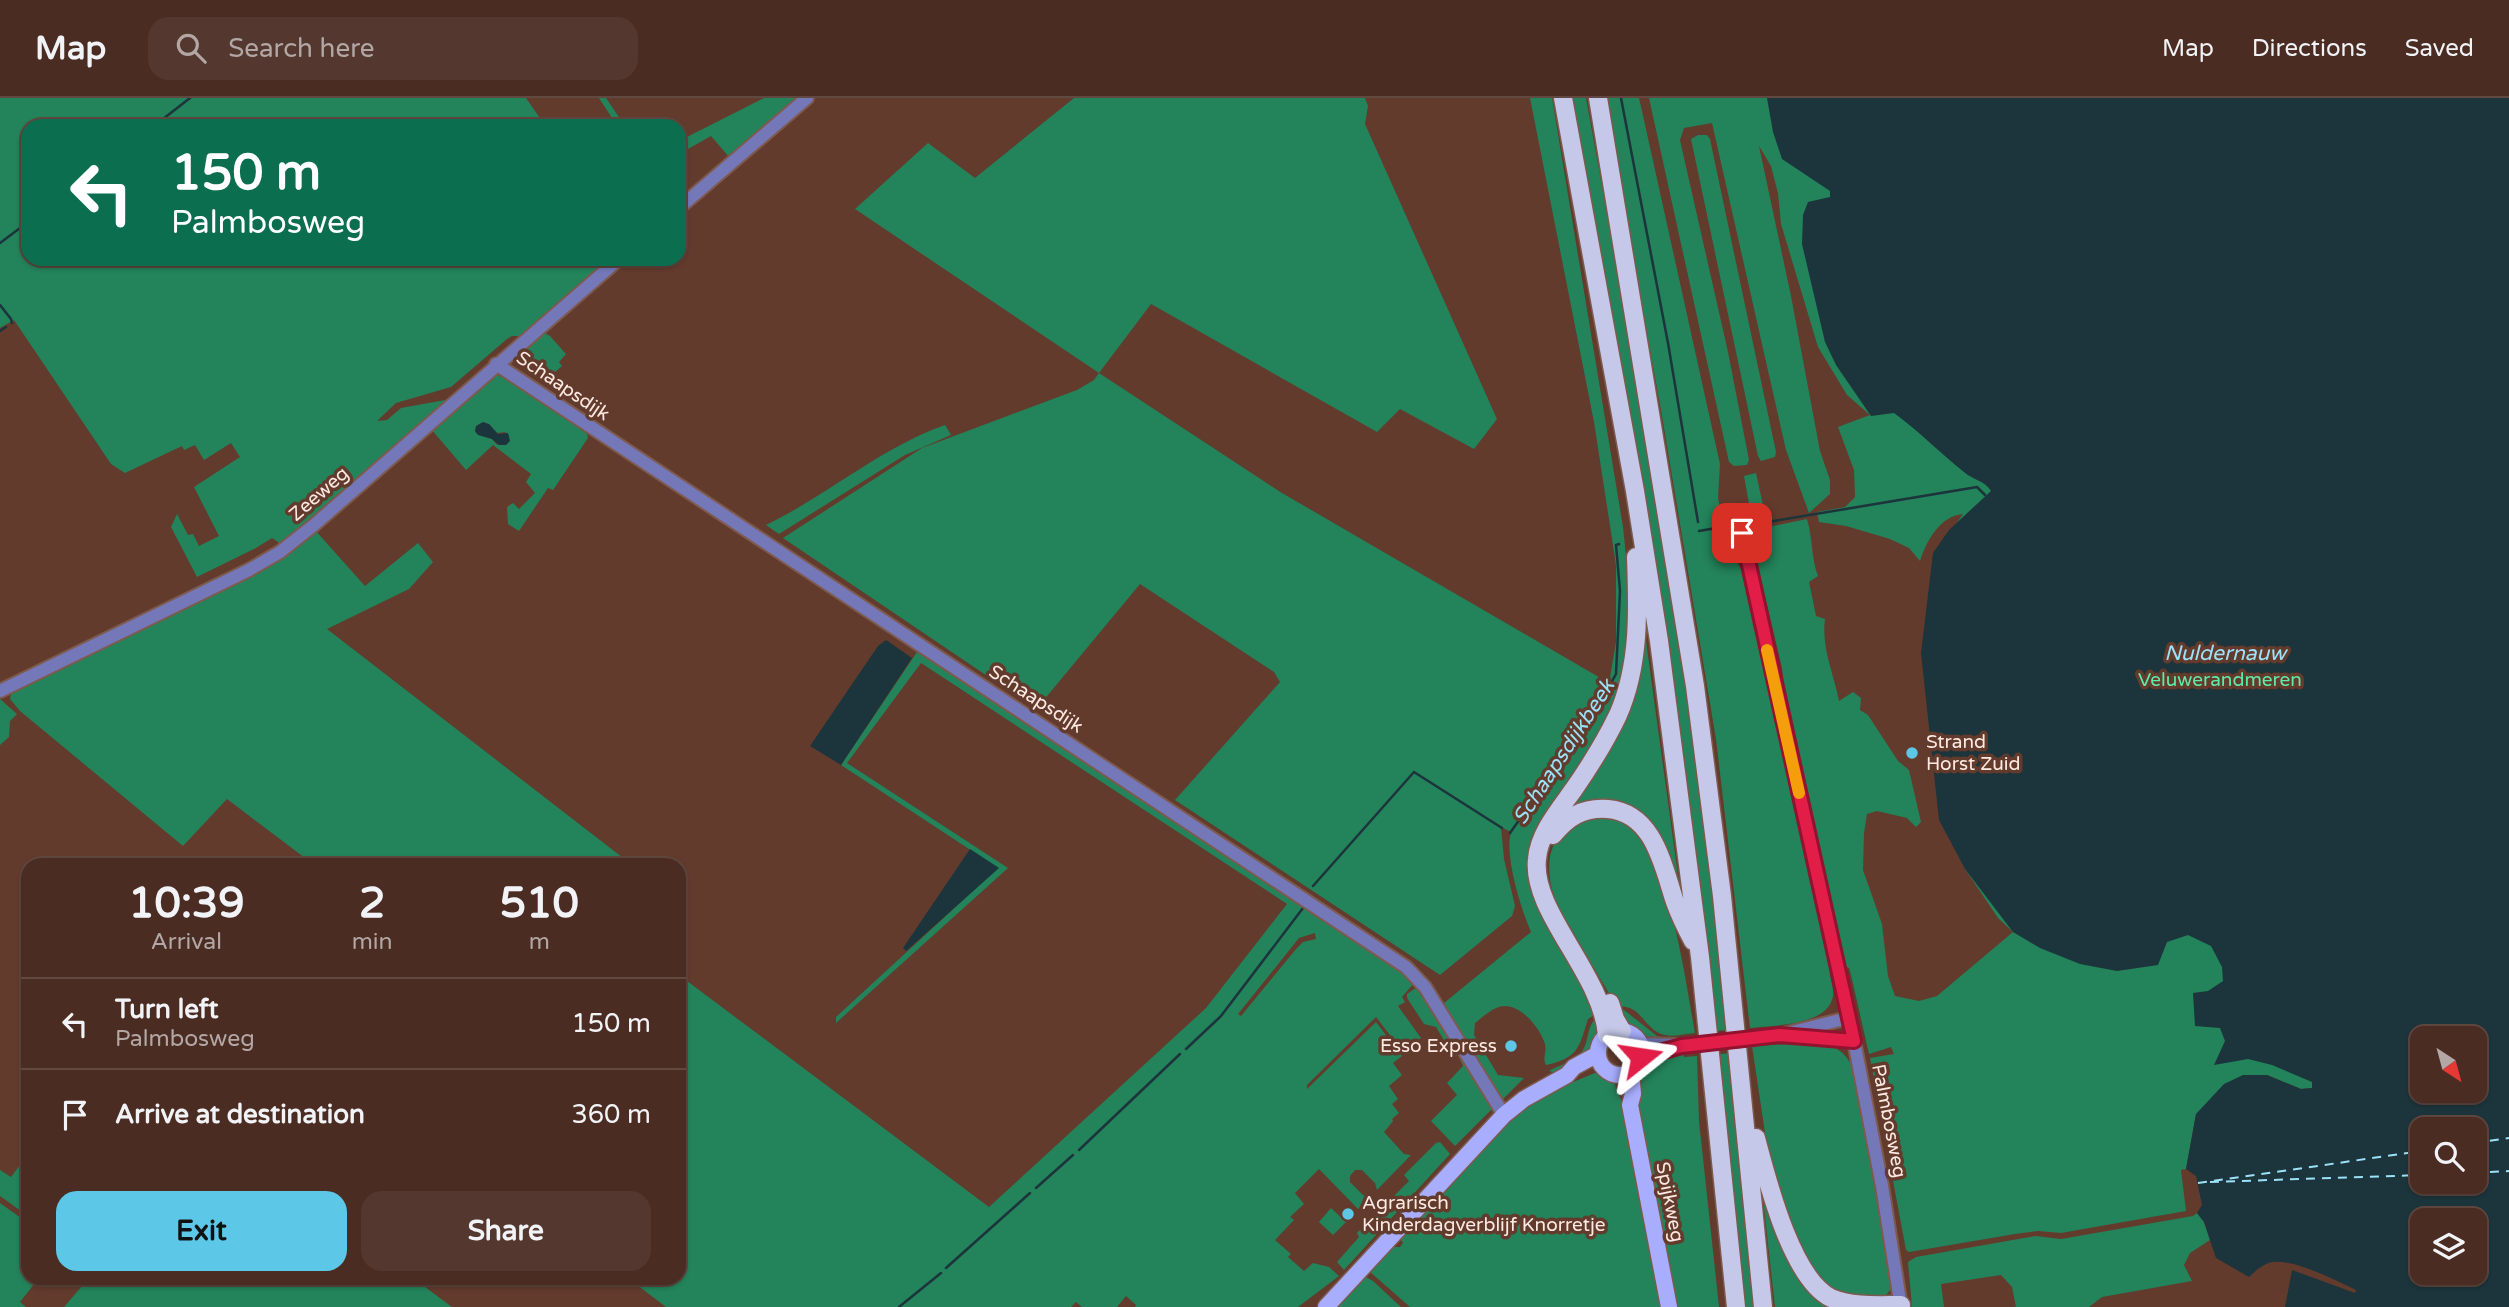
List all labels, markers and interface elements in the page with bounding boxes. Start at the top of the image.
search box [148,17,638,80]
text: Map [35,29,106,68]
icon: search [172,29,210,67]
text: Search here [228,33,374,64]
text: Map [2162,34,2214,63]
text: Directions [2252,34,2367,63]
text: Saved [2405,34,2474,63]
text: 150 m [171,144,321,203]
icon: left [56,147,147,238]
text: Palmbosweg [171,204,365,242]
street label: Schaapsdijk [512,347,614,425]
street label: Zeeweg [285,462,353,526]
pin [1712,503,1772,563]
icon: arrive [1723,514,1761,552]
water label: Nuldernauw [2164,641,2288,666]
street label: Schaapsdijk [985,660,1087,738]
park label: Veluwerandmeren [2138,669,2302,691]
water label: Schaapsdijkbeek [1508,674,1621,829]
place label: Strand Horst Zuid [1926,731,2021,775]
marker: Strand Horst Zuid [1904,745,1920,761]
text: 10:39 [128,878,245,929]
text: 2 [359,878,385,929]
text: 510 [500,878,579,929]
text: Arrival [151,928,222,956]
text: min [352,928,393,956]
text: m [529,928,550,956]
text: Turn left [115,994,218,1025]
icon: left [56,1005,94,1043]
text: 150 m [571,1008,651,1039]
position arrow [1604,1020,1678,1094]
text: Palmbosweg [115,1025,255,1053]
north arrow [2410,1026,2487,1102]
map controls [2410,1026,2487,1285]
place label: Esso Express [1380,1035,1497,1057]
marker: Esso Express [1503,1038,1519,1054]
street label: Palmbosweg [1867,1062,1911,1180]
icon: arrive [56,1096,94,1134]
text: Arrive at destination [115,1099,365,1130]
text: 360 m [571,1099,651,1130]
button: search [2410,1117,2487,1194]
street label: Spijkweg [1651,1160,1689,1244]
button: Exit [56,1191,347,1271]
button: Share [361,1191,651,1271]
place label: Agrarisch Kinderdagverblijf Knorretje [1362,1192,1606,1236]
marker: Agrarisch Kinderdagverblijf Knorretje [1340,1206,1356,1222]
button: layers [2410,1208,2487,1285]

